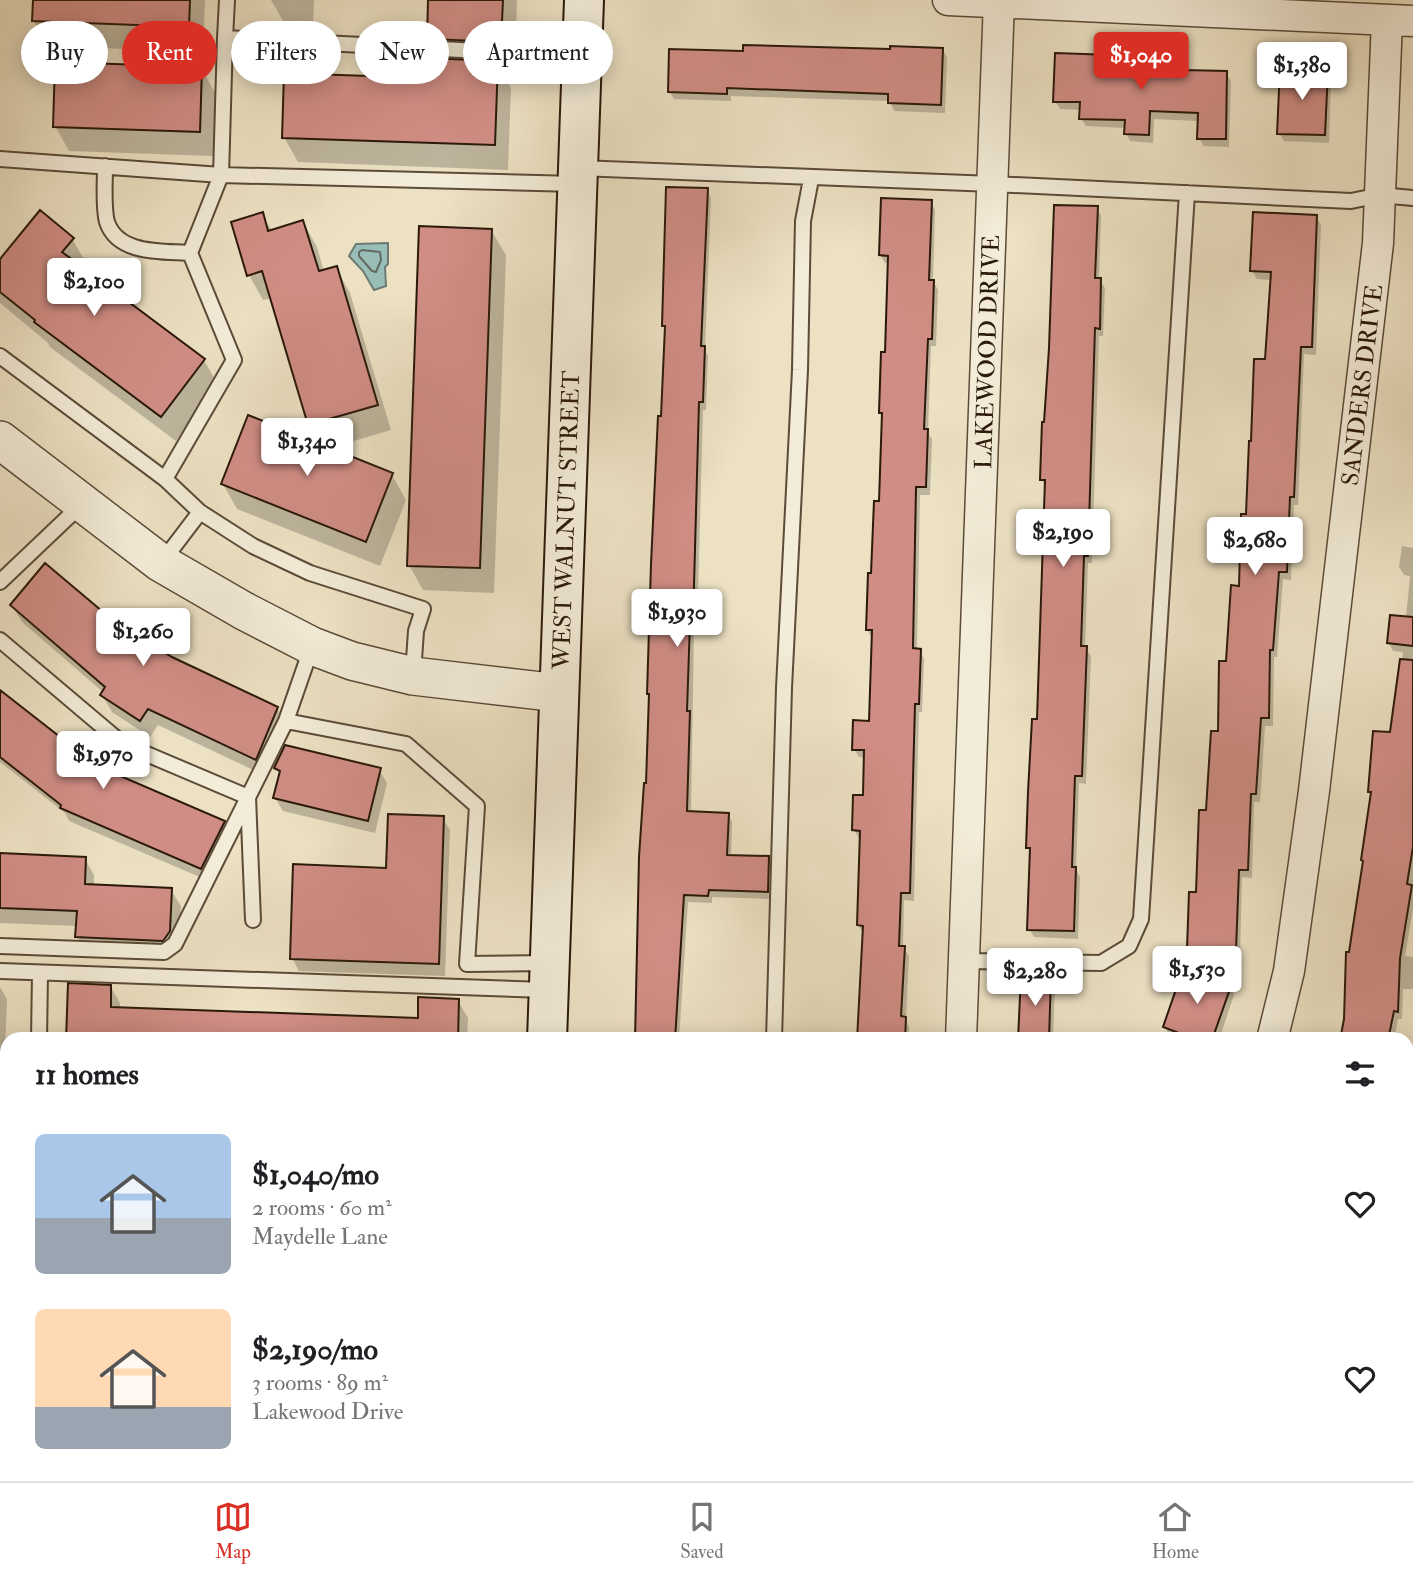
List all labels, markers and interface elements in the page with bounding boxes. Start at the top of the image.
chip: Buy [21,21,108,84]
chip: Rent [122,21,217,84]
chip: Filters [231,21,341,84]
chip: New [355,21,449,84]
chip: Apartment [463,21,613,84]
pin: $1,040 [1084,32,1198,92]
text: $1,040 [1110,40,1172,69]
pin: $1,380 [1245,42,1359,102]
text: $1,380 [1273,50,1331,79]
street label: LAKEWOOD DRIVE [968,234,1007,470]
pin: $2,100 [37,258,151,318]
text: $2,100 [63,266,125,295]
street label: SANDERS DRIVE [1335,283,1390,487]
street label: WEST WALNUT STREET [546,370,587,671]
pin: $1,340 [250,419,364,478]
text: $1,340 [277,426,337,455]
pin: $2,190 [1006,510,1120,569]
text: $2,190 [1032,517,1094,546]
pin: $2,680 [1198,518,1312,577]
text: $2,680 [1223,525,1287,554]
pin: $1,930 [620,590,734,649]
text: $1,930 [647,597,707,626]
pin: $1,260 [86,608,200,668]
text: $1,260 [112,616,174,645]
pin: $1,970 [46,732,160,791]
text: $1,970 [73,739,133,768]
pin: $1,530 [1140,946,1254,1006]
pin: $2,280 [978,948,1092,1008]
text: $1,530 [1168,954,1226,983]
text: $2,280 [1003,956,1067,985]
icon: filters [1341,1055,1379,1093]
text: 11 homes [35,1056,139,1093]
text: $1,040/mo [252,1156,379,1193]
icon: home [91,1162,175,1246]
icon: heart [1341,1185,1379,1223]
text: 2 rooms · 60 m² [252,1193,392,1222]
text: Maydelle Lane [252,1222,388,1251]
text: $2,190/mo [252,1331,378,1368]
icon: home [91,1337,175,1421]
icon: heart [1341,1360,1379,1398]
text: 3 rooms · 89 m² [252,1368,388,1397]
text: Lakewood Drive [252,1397,403,1426]
tab: Map [214,1498,252,1564]
tab: Saved [680,1498,724,1564]
tab: Home [1152,1498,1199,1564]

